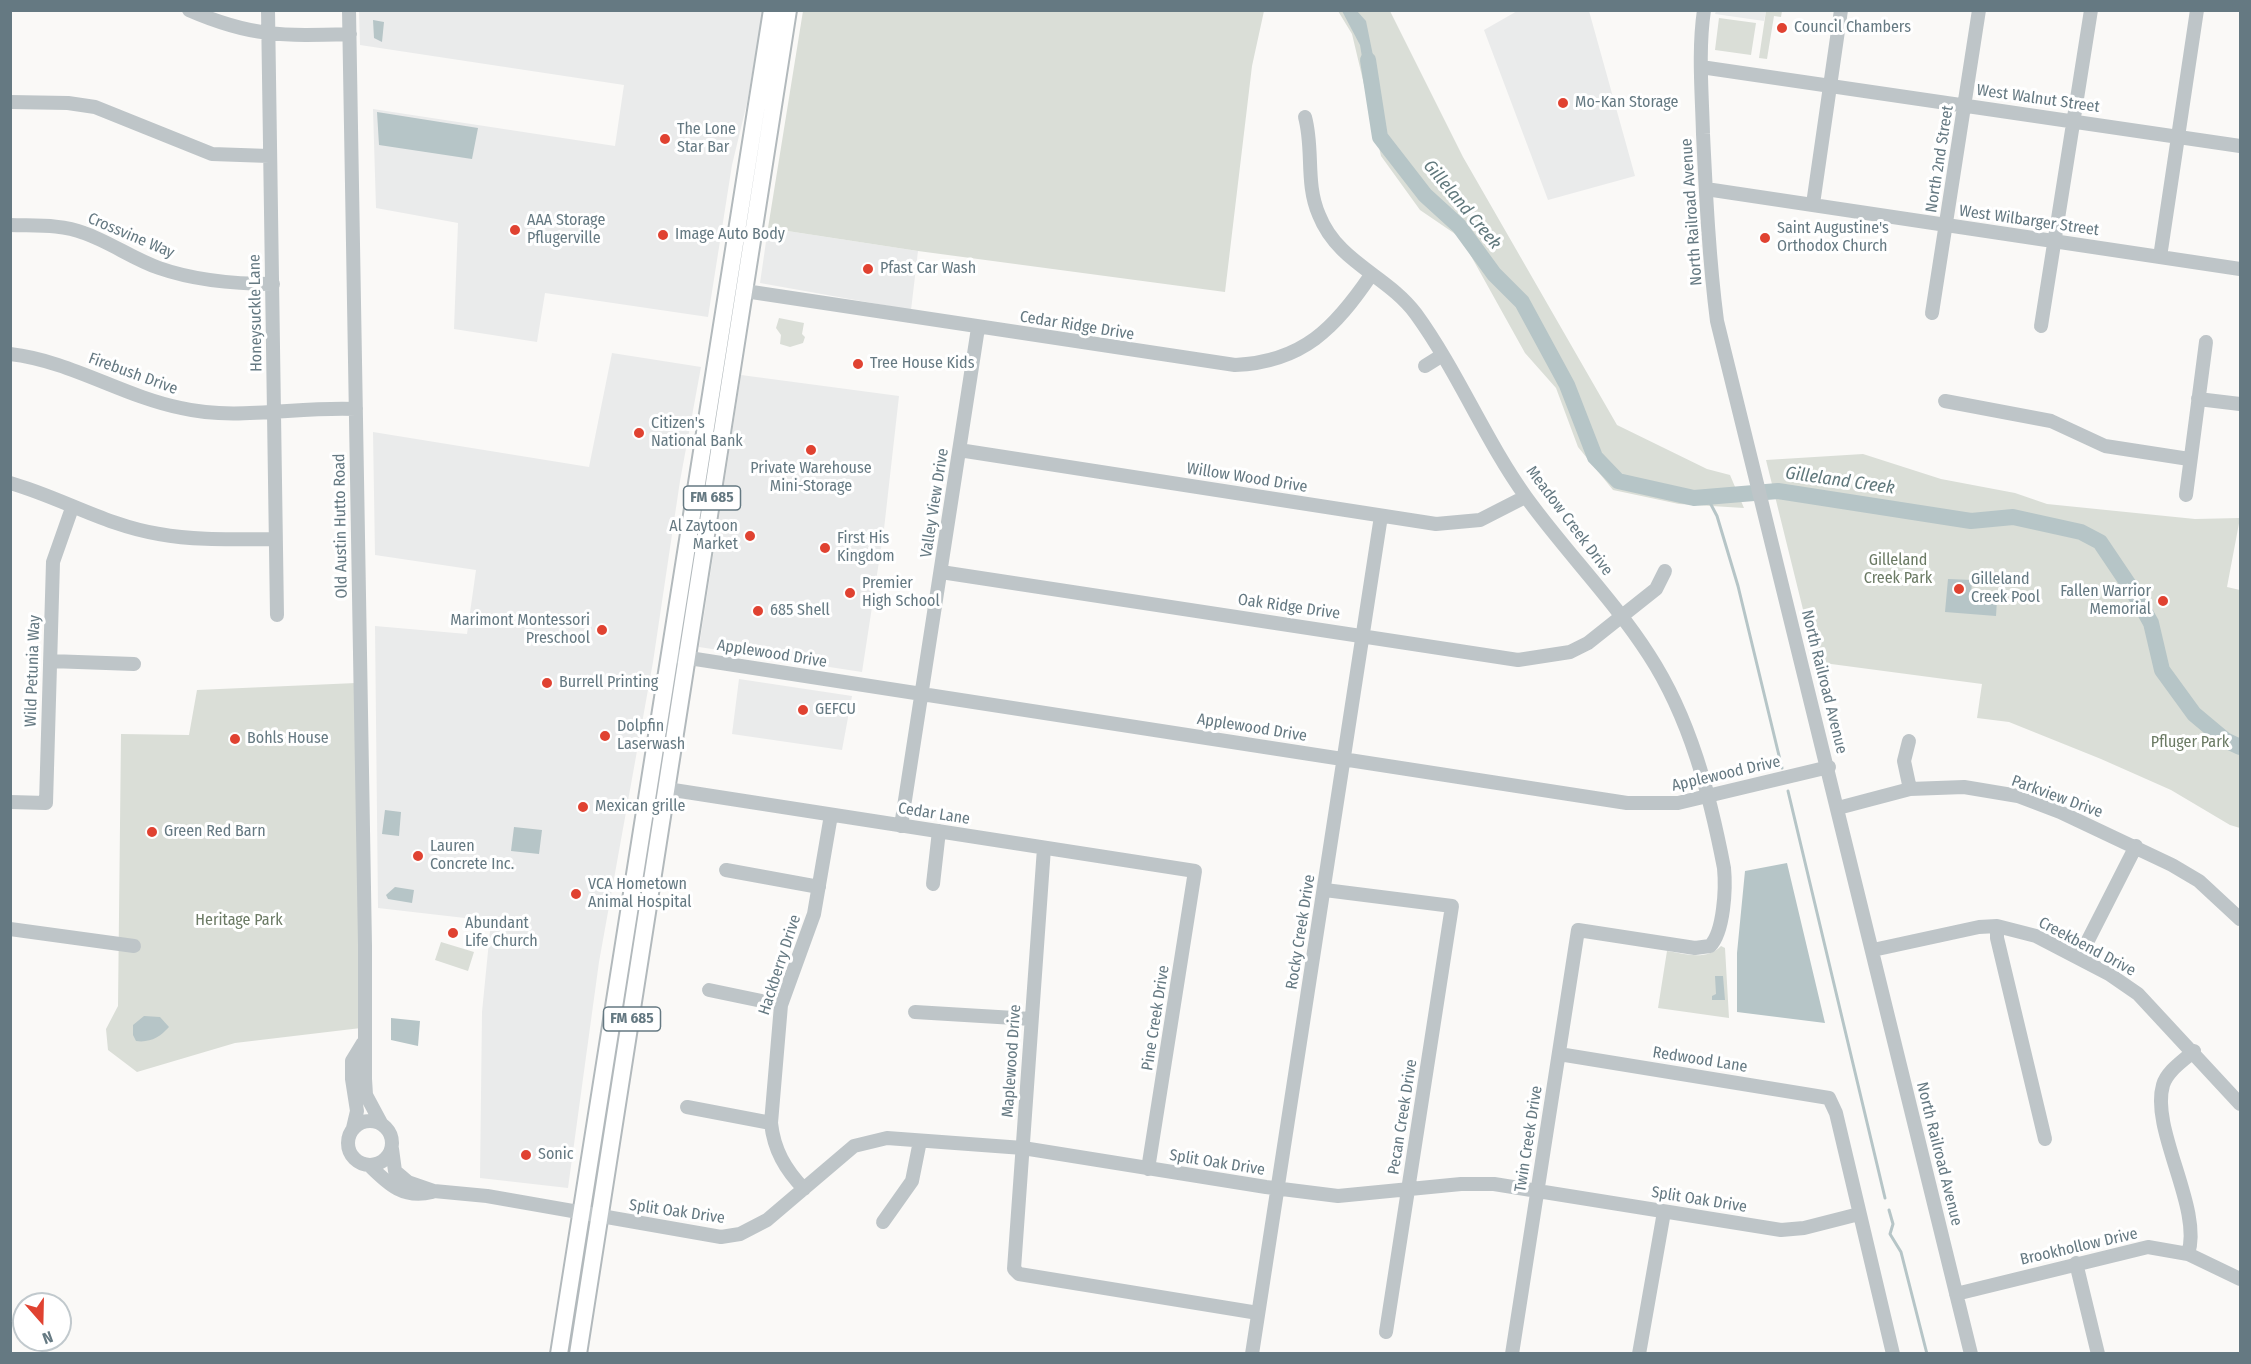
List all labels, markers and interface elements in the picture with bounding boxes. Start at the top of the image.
place label: Council Chambers [1794,18,1911,38]
marker: Council Chambers [1775,21,1789,35]
street label: West Walnut Street [1975,81,2101,117]
place label: Mo-Kan Storage [1575,93,1678,113]
marker: Mo-Kan Storage [1556,96,1570,110]
street label: North 2nd Street [1922,104,1958,214]
place label: The Lone Star Bar [677,120,736,158]
marker: The Lone Star Bar [658,132,672,146]
street label: North Railroad Avenue [1677,138,1707,286]
water label: Gilleland Creek [1418,156,1506,254]
street label: West Wilbarger Street [1958,202,2100,240]
street label: Crossvine Way [85,209,177,263]
place label: AAA Storage Pflugerville [527,211,605,249]
place label: Saint Augustine's Orthodox Church [1777,219,1889,257]
marker: AAA Storage Pflugerville [508,223,522,237]
place label: Image Auto Body [675,225,785,245]
marker: Image Auto Body [656,228,670,242]
marker: Saint Augustine's Orthodox Church [1758,231,1772,245]
street label: Honeysuckle Lane [245,254,267,372]
place label: Pfast Car Wash [880,259,976,279]
marker: Pfast Car Wash [861,262,875,276]
street label: Cedar Ridge Drive [1018,307,1136,345]
street label: Firebush Drive [86,349,180,399]
place label: Tree House Kids [870,354,975,374]
marker: Tree House Kids [851,357,865,371]
place label: Citizen's National Bank [651,414,743,452]
marker: Citizen's National Bank [632,426,646,440]
marker: Private Warehouse Mini-Storage [804,443,818,457]
street label: Valley View Drive [917,447,953,559]
street label: Old Austin Hutto Road [330,453,352,599]
place label: Private Warehouse Mini-Storage [750,459,872,497]
street label: Willow Wood Drive [1185,459,1309,497]
street label: Meadow Creek Drive [1522,462,1616,580]
water label: Gilleland Creek [1784,463,1896,499]
road number: FM 685 [684,486,740,510]
place label: Al Zaytoon Market [669,517,738,555]
marker: Al Zaytoon Market [743,529,757,543]
place label: First His Kingdom [837,529,894,567]
marker: First His Kingdom [818,541,832,555]
park label: Gilleland Creek Park [1864,551,1932,589]
place label: Gilleland Creek Pool [1971,570,2040,608]
place label: Premier High School [862,574,940,612]
marker: Gilleland Creek Pool [1952,582,1966,596]
place label: Fallen Warrior Memorial [2060,582,2151,620]
marker: Premier High School [843,586,857,600]
street label: Oak Ridge Drive [1237,590,1341,624]
marker: Fallen Warrior Memorial [2156,594,2170,608]
place label: 685 Shell [770,601,830,621]
marker: 685 Shell [751,604,765,618]
street label: North Railroad Avenue [1797,608,1851,756]
place label: Marimont Montessori Preschool [450,611,590,649]
street label: Wild Petunia Way [21,615,45,727]
marker: Marimont Montessori Preschool [595,623,609,637]
street label: Applewood Drive [716,636,828,672]
place label: Burrell Printing [559,673,658,693]
marker: Burrell Printing [540,676,554,690]
place label: GEFCU [815,700,856,720]
marker: GEFCU [796,703,810,717]
street label: Applewood Drive [1196,710,1308,746]
place label: Dolpfin Laserwash [617,717,685,755]
place label: Bohls House [247,729,329,749]
marker: Dolpfin Laserwash [598,729,612,743]
marker: Bohls House [228,732,242,746]
park label: Pfluger Park [2151,733,2229,753]
street label: Applewood Drive [1670,752,1782,796]
street label: Parkview Drive [2009,772,2105,822]
place label: Mexican grille [595,797,685,817]
street label: Cedar Lane [897,799,971,829]
marker: Mexican grille [576,800,590,814]
place label: Green Red Barn [164,822,266,842]
marker: Green Red Barn [145,825,159,839]
place label: Lauren Concrete Inc. [430,837,514,875]
marker: Lauren Concrete Inc. [411,849,425,863]
street label: Rocky Creek Drive [1282,873,1320,991]
place label: VCA Hometown Animal Hospital [588,875,691,913]
marker: VCA Hometown Animal Hospital [569,887,583,901]
park label: Heritage Park [195,911,283,931]
street label: Hackberry Drive [755,912,805,1018]
street label: Creekbend Drive [2035,913,2139,981]
place label: Abundant Life Church [465,914,538,952]
marker: Abundant Life Church [446,926,460,940]
street label: Pine Creek Drive [1138,964,1174,1072]
street label: Maplewood Drive [998,1004,1026,1118]
road number: FM 685 [604,1007,660,1031]
street label: Redwood Lane [1651,1043,1749,1077]
street label: Pecan Creek Drive [1384,1058,1422,1176]
street label: North Railroad Avenue [1912,1080,1966,1228]
street label: Twin Creek Drive [1511,1084,1547,1194]
place label: Sonic [538,1145,574,1165]
street label: Split Oak Drive [1168,1146,1266,1180]
marker: Sonic [519,1148,533,1162]
street label: Split Oak Drive [1650,1183,1748,1217]
street label: Split Oak Drive [628,1196,726,1228]
street label: Brookhollow Drive [2018,1224,2140,1270]
north arrow [12,1292,72,1352]
text: N [40,1327,55,1348]

